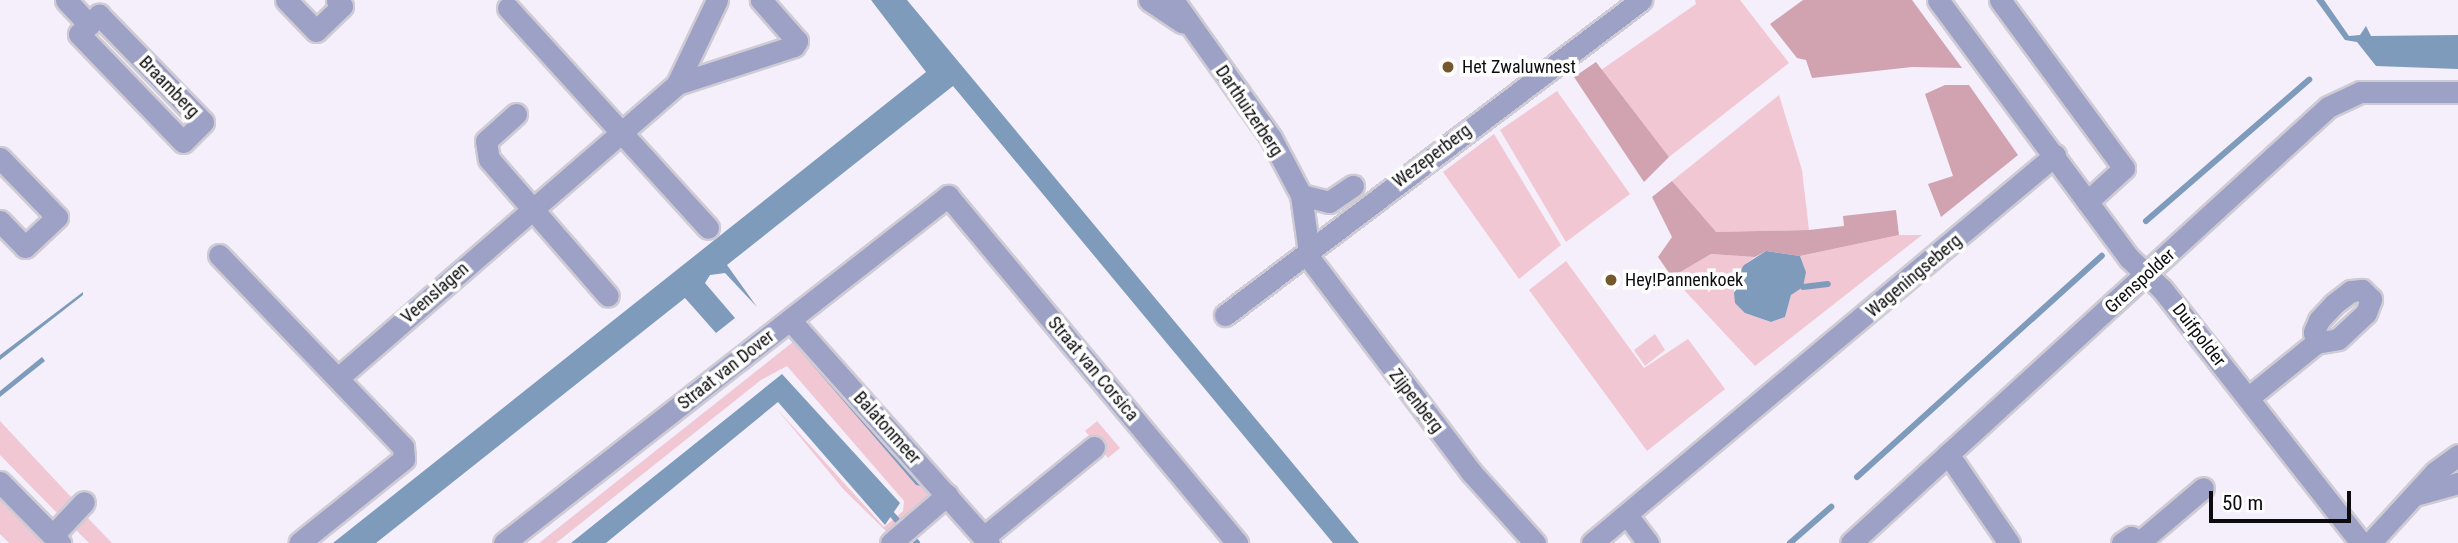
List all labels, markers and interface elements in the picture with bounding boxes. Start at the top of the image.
street label: Braamberg [134,52,204,122]
place label: Het Zwaluwnest [1462,56,1576,78]
marker: Het Zwaluwnest [1440,59,1456,75]
street label: Darthuizerberg [1211,61,1287,161]
street label: Wezeperberg [1389,120,1475,192]
street label: Wageningseberg [1862,230,1966,322]
street label: Grenspolder [2101,244,2179,318]
street label: Veenslagen [397,258,473,328]
place label: Hey!Pannenkoek [1625,269,1743,291]
marker: Hey!Pannenkoek [1603,272,1619,288]
street label: Duifpolder [2168,299,2230,371]
street label: Straat van Corsica [1043,312,1143,426]
street label: Straat van Dover [674,326,778,414]
street label: Zijpenberg [1384,365,1448,437]
street label: Balatonmeer [849,387,925,469]
scale bar [2213,476,2355,520]
text: 50 m [2222,491,2263,515]

